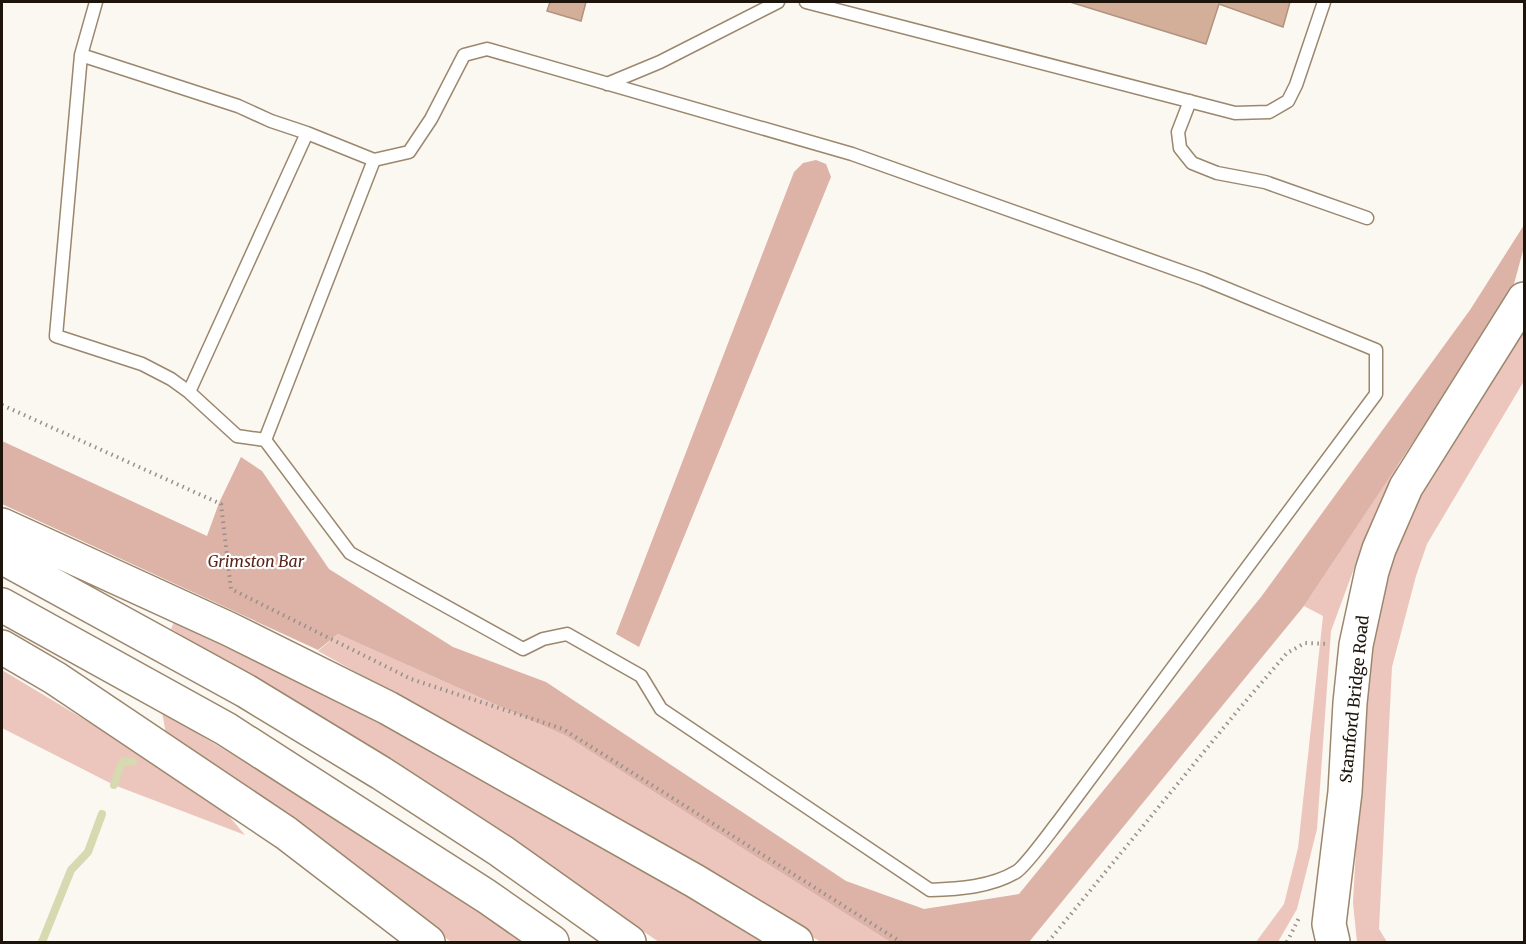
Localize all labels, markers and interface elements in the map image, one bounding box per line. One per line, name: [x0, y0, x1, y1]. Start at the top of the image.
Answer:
park label: Grimston Bar: [208, 551, 305, 571]
street label: Stamford Bridge Road: [1335, 614, 1373, 784]

